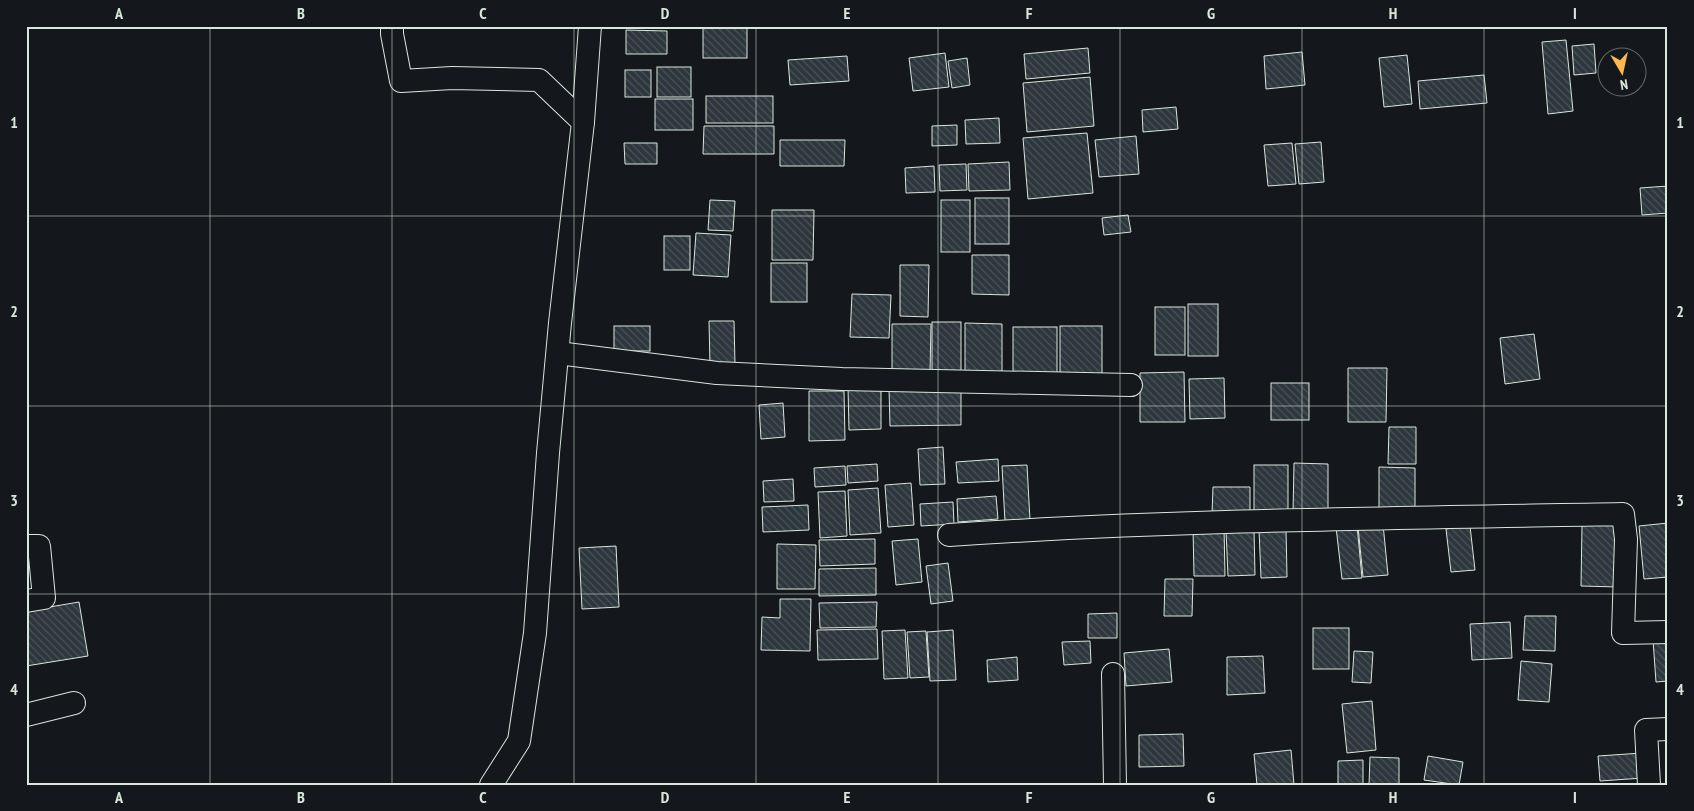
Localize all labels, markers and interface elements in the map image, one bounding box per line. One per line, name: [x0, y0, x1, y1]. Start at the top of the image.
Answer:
text: A: [114, 3, 124, 23]
text: B: [297, 3, 305, 23]
text: C: [479, 3, 487, 23]
text: D: [661, 3, 670, 23]
text: E: [844, 3, 851, 23]
text: F: [1026, 3, 1033, 23]
text: G: [1207, 3, 1215, 23]
text: H: [1389, 3, 1397, 23]
text: I: [1573, 3, 1577, 23]
north arrow: [1596, 48, 1646, 98]
text: N: [1619, 75, 1629, 94]
text: 1: [10, 112, 18, 132]
text: 1: [1676, 112, 1684, 132]
text: 2: [10, 301, 18, 321]
text: 2: [1676, 301, 1684, 321]
text: 3: [10, 490, 18, 510]
text: 3: [1676, 490, 1684, 510]
text: 4: [10, 679, 18, 699]
text: 4: [1676, 679, 1684, 699]
text: A: [114, 787, 124, 807]
text: B: [297, 787, 305, 807]
text: C: [479, 787, 487, 807]
text: D: [661, 787, 670, 807]
text: E: [844, 787, 851, 807]
text: F: [1026, 787, 1033, 807]
text: G: [1207, 787, 1215, 807]
text: H: [1389, 787, 1397, 807]
text: I: [1573, 787, 1577, 807]

